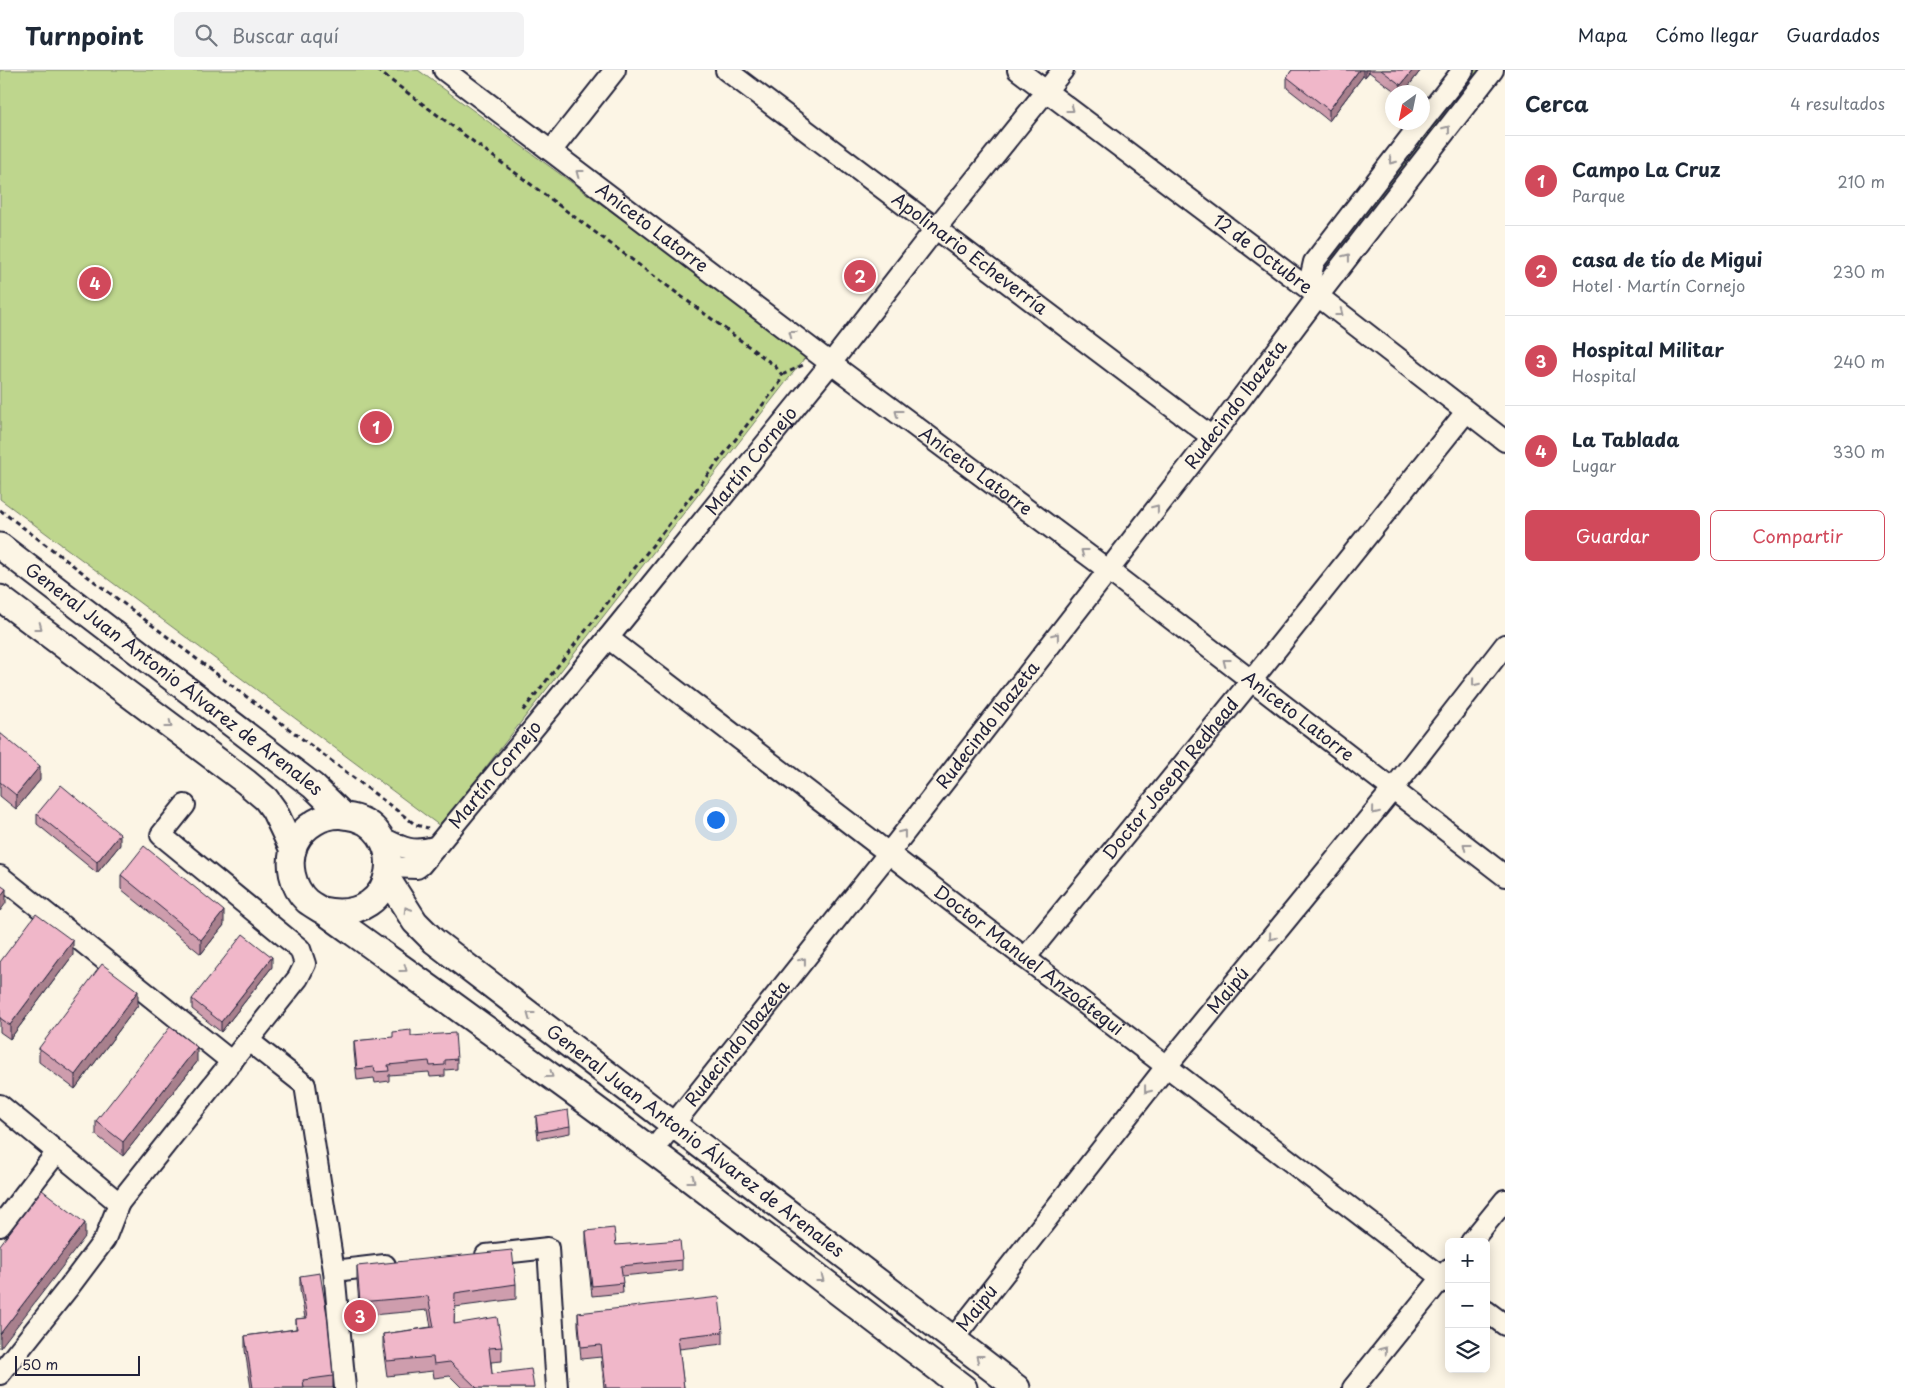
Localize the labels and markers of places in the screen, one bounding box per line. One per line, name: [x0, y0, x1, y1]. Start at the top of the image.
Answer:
pin: 2: [844, 257, 876, 295]
pin: 4: [79, 264, 111, 302]
pin: 1: [360, 408, 392, 446]
pin: 3: [344, 1297, 376, 1335]

